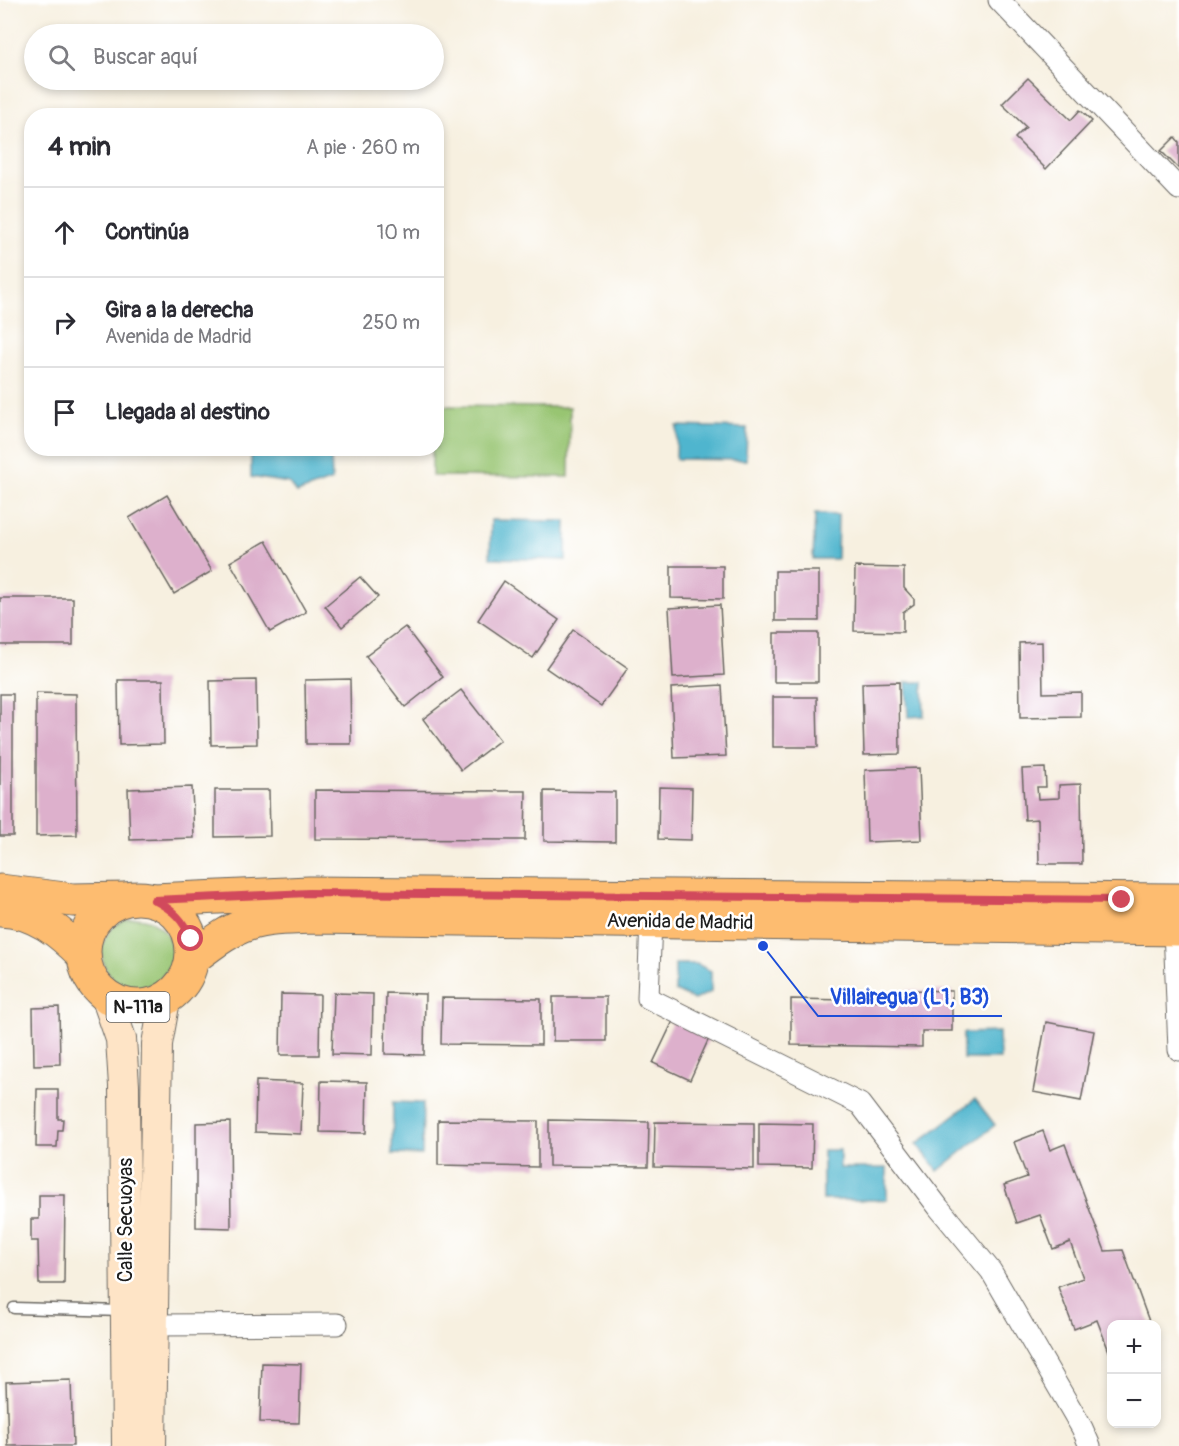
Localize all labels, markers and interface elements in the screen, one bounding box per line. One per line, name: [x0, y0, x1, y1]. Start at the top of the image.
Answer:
search box: [24, 24, 444, 90]
icon: search: [45, 41, 78, 74]
text: Buscar aquí: [93, 43, 198, 71]
text: 4 min: [48, 131, 111, 163]
text: A pie · 260 m: [306, 135, 420, 160]
icon: ahead: [48, 216, 81, 249]
text: Continúa: [105, 218, 189, 246]
text: 10 m: [376, 220, 420, 245]
text: Gira a la derecha: [105, 296, 253, 324]
icon: right: [48, 306, 81, 339]
text: 250 m: [362, 310, 420, 335]
text: Avenida de Madrid: [105, 324, 252, 349]
icon: arrive: [48, 396, 81, 429]
text: Llegada al destino: [105, 398, 270, 426]
route end: [1108, 886, 1134, 912]
street label: Avenida de Madrid: [606, 908, 754, 935]
route start: [177, 925, 203, 951]
callout: Villairegua (L1, B3): [818, 977, 1002, 1016]
text: Villairegua (L1, B3): [830, 984, 990, 1011]
road number: N-111a: [106, 992, 170, 1022]
street label: Calle Secuoyas: [113, 1158, 138, 1282]
map controls: [1107, 1320, 1161, 1428]
button: +: [1107, 1320, 1161, 1374]
button: −: [1107, 1374, 1161, 1428]

